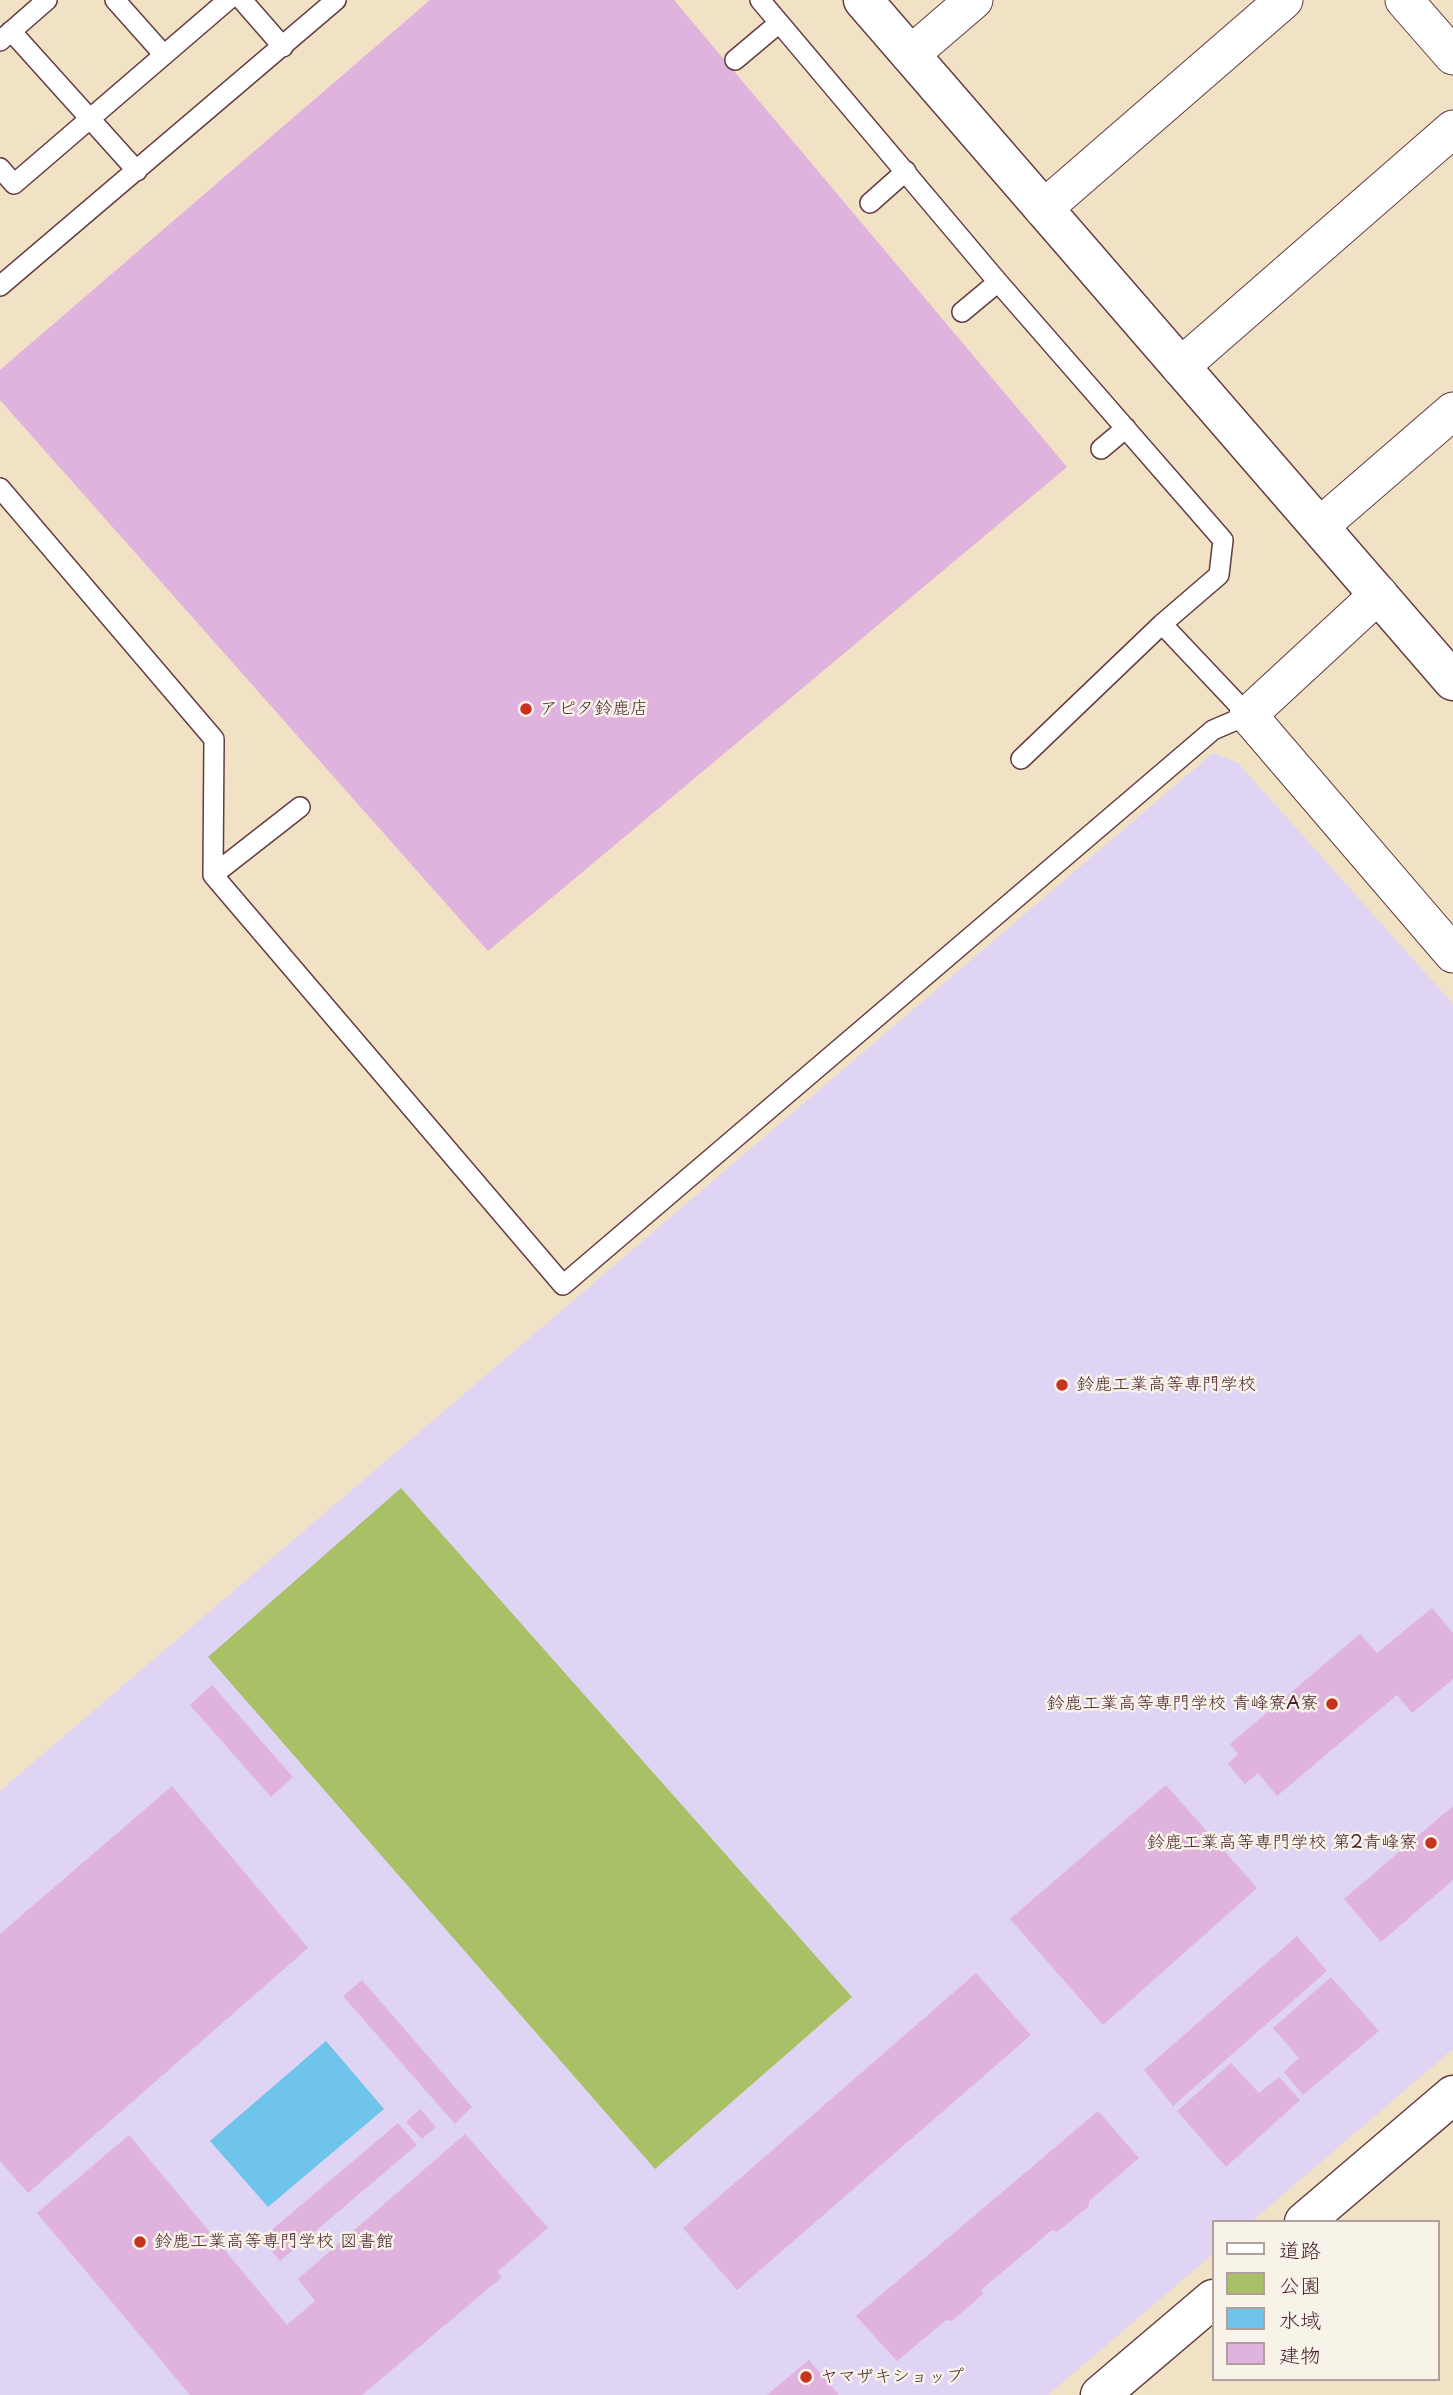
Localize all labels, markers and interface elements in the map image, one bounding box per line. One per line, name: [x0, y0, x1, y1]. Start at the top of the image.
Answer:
place label: アピタ鈴鹿店: [540, 698, 648, 720]
marker: アピタ鈴鹿店: [518, 701, 534, 717]
place label: 鈴鹿工業高等専門学校: [1076, 1374, 1256, 1396]
marker: 鈴鹿工業高等専門学校: [1054, 1377, 1070, 1393]
place label: 鈴鹿工業高等専門学校 青峰寮A寮: [1046, 1693, 1318, 1715]
marker: 鈴鹿工業高等専門学校 青峰寮A寮: [1324, 1696, 1340, 1712]
place label: 鈴鹿工業高等専門学校 第2青峰寮: [1146, 1832, 1417, 1854]
marker: 鈴鹿工業高等専門学校 第2青峰寮: [1423, 1835, 1439, 1851]
legend: [1212, 2220, 1439, 2381]
place label: 鈴鹿工業高等専門学校 図書館: [154, 2231, 394, 2253]
text: 道路: [1279, 2233, 1321, 2265]
marker: 鈴鹿工業高等専門学校 図書館: [132, 2234, 148, 2250]
text: 公園: [1279, 2268, 1321, 2300]
text: 水域: [1279, 2303, 1321, 2335]
text: 建物: [1279, 2338, 1321, 2370]
place label: ヤマザキショップ: [820, 2366, 964, 2388]
marker: ヤマザキショップ: [798, 2369, 814, 2385]

